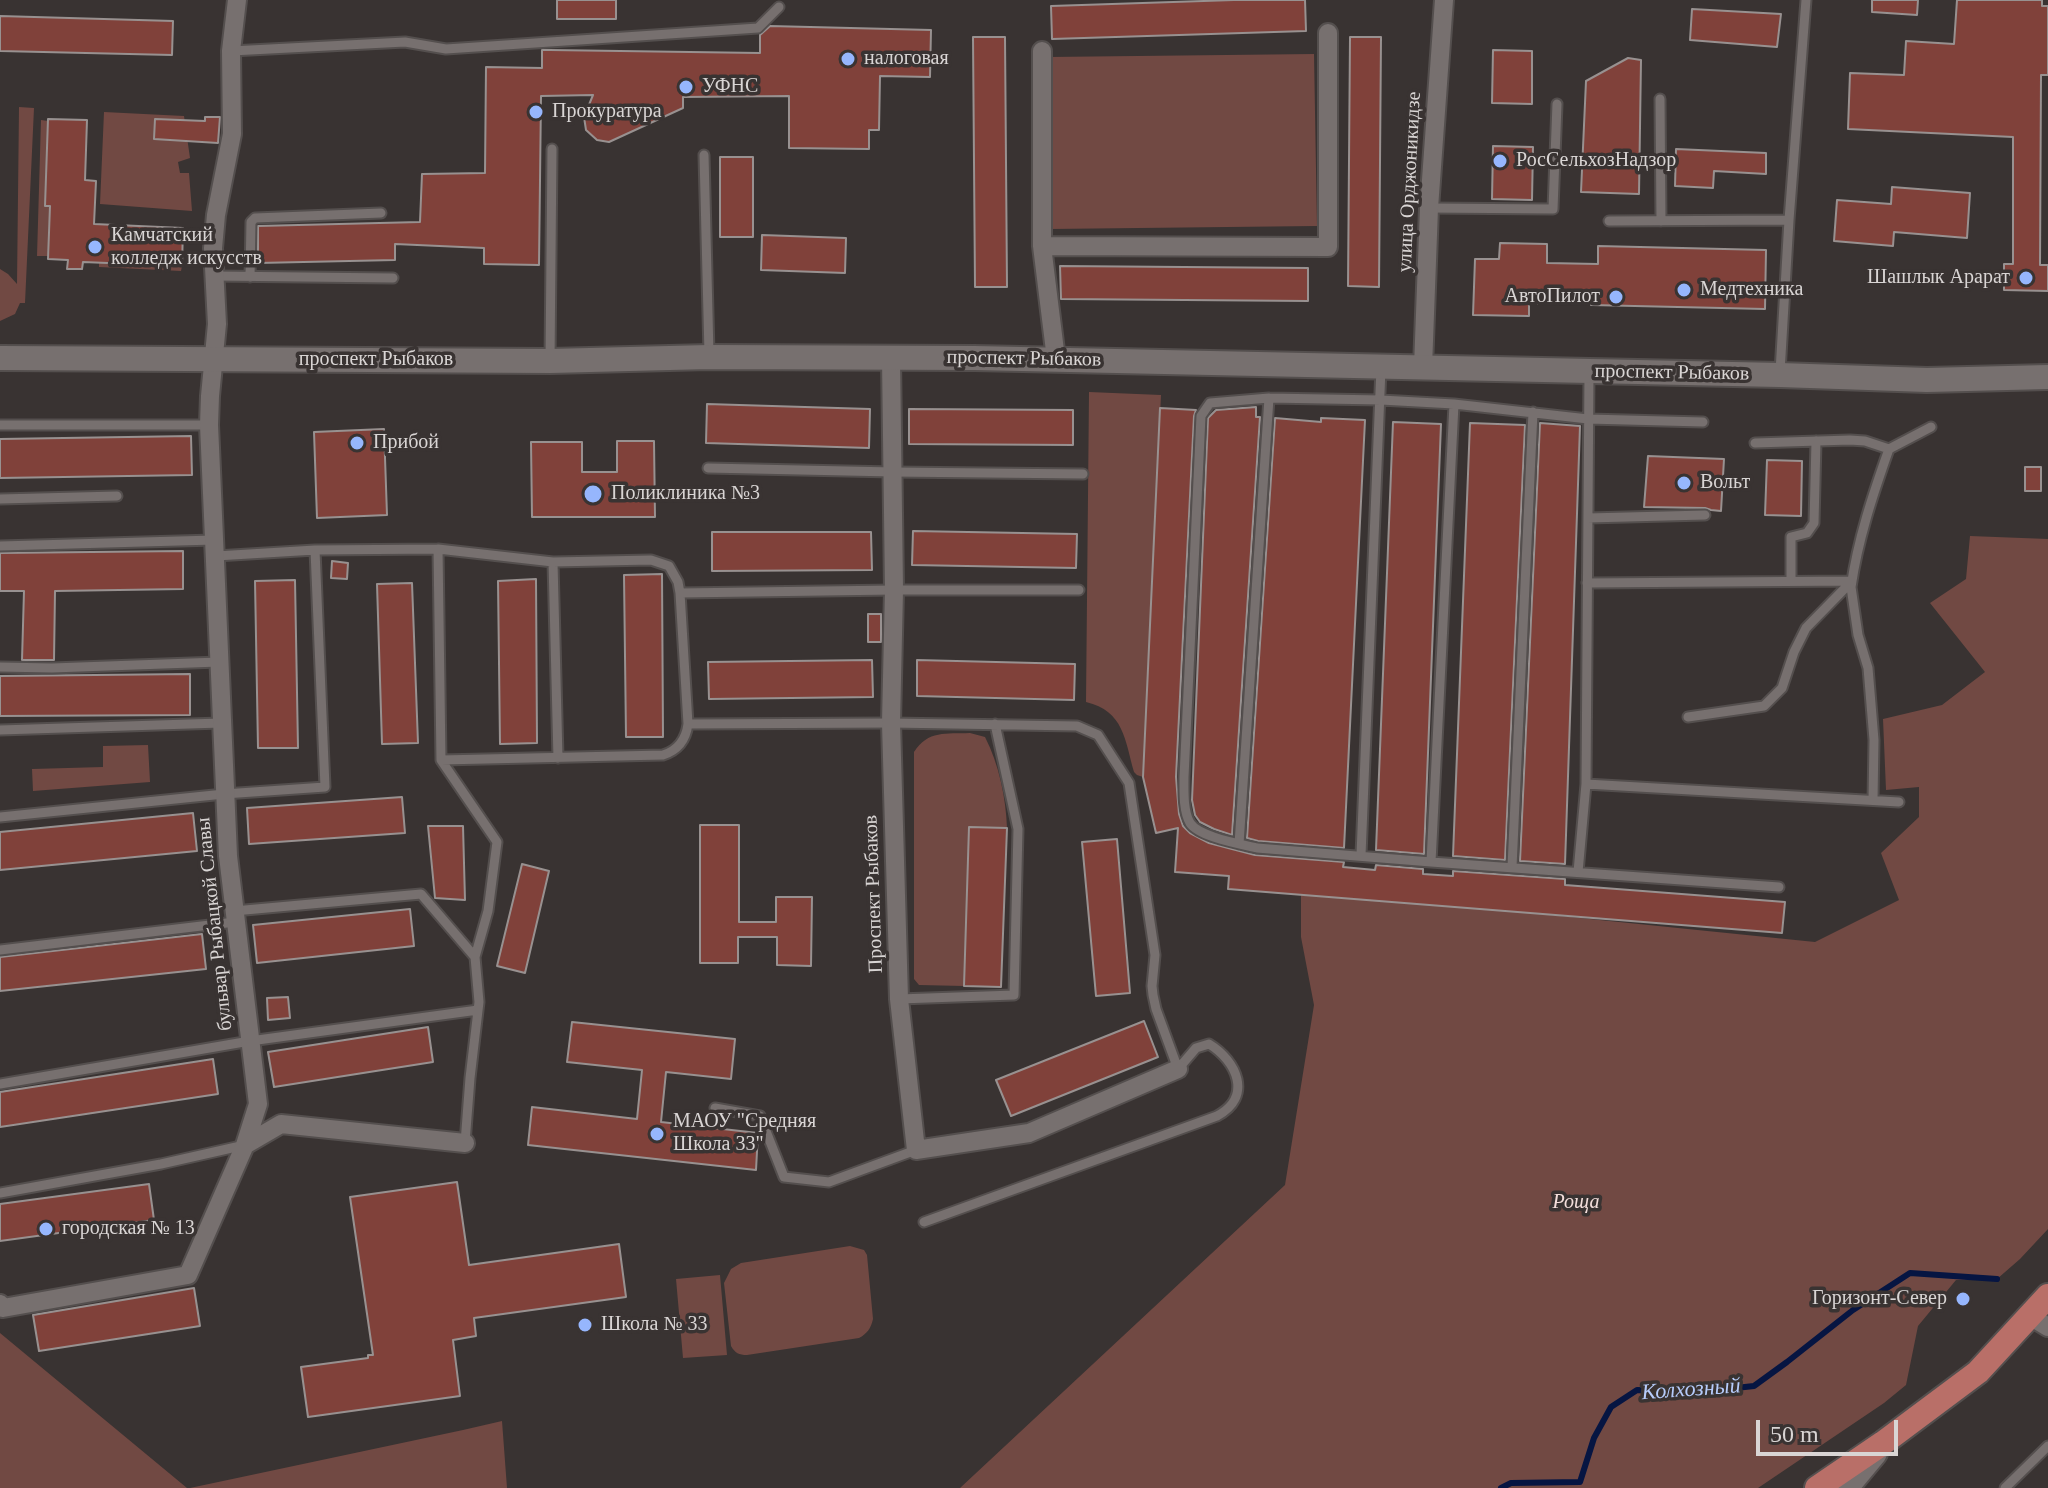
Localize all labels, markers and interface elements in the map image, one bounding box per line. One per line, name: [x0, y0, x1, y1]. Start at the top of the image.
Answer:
place label: налоговая: [864, 47, 949, 71]
marker: налоговая: [839, 50, 857, 68]
place label: УФНС: [702, 75, 758, 99]
marker: УФНС: [677, 78, 695, 96]
street label: улица Орджоникидзе: [1393, 91, 1427, 273]
place label: Прокуратура: [552, 100, 662, 124]
marker: Прокуратура: [527, 103, 545, 121]
place label: РосСельхозНадзор: [1516, 149, 1676, 173]
marker: РосСельхозНадзор: [1491, 152, 1509, 170]
place label: Камчатский колледж искусств: [111, 224, 262, 271]
marker: Камчатский колледж искусств: [86, 238, 104, 256]
place label: Шашлык Арарат: [1867, 266, 2010, 290]
marker: Шашлык Арарат: [2017, 269, 2035, 287]
place label: Медтехника: [1700, 278, 1803, 302]
marker: Медтехника: [1675, 281, 1693, 299]
place label: АвтоПилот: [1505, 285, 1600, 309]
marker: АвтоПилот: [1607, 288, 1625, 306]
street label: проспект Рыбаков: [946, 346, 1102, 372]
street label: проспект Рыбаков: [299, 348, 453, 372]
street label: проспект Рыбаков: [1594, 360, 1750, 386]
place label: Прибой: [373, 431, 439, 455]
marker: Прибой: [348, 434, 366, 452]
place label: Вольт: [1700, 471, 1750, 495]
marker: Вольт: [1675, 474, 1693, 492]
place label: Поликлиника №3: [611, 482, 760, 506]
marker: Поликлиника №3: [582, 483, 604, 505]
street label: Проспект Рыбаков: [859, 814, 889, 974]
street label: бульвар Рыбацкой Славы: [192, 816, 238, 1032]
place label: МАОУ "Средняя Школа 33": [673, 1110, 816, 1157]
marker: МАОУ "Средняя Школа 33": [648, 1125, 666, 1143]
park label: Роща: [1552, 1191, 1600, 1215]
place label: городская № 13: [62, 1217, 195, 1241]
marker: городская № 13: [37, 1220, 55, 1238]
place label: Горизонт-Север: [1812, 1287, 1947, 1311]
marker: Горизонт-Север: [1954, 1290, 1972, 1308]
place label: Школа № 33: [601, 1313, 708, 1337]
marker: Школа № 33: [576, 1316, 594, 1334]
water label: Колхозный: [1641, 1373, 1741, 1407]
scale bar: [1760, 1404, 1902, 1454]
text: 50 m: [1770, 1421, 1819, 1447]

